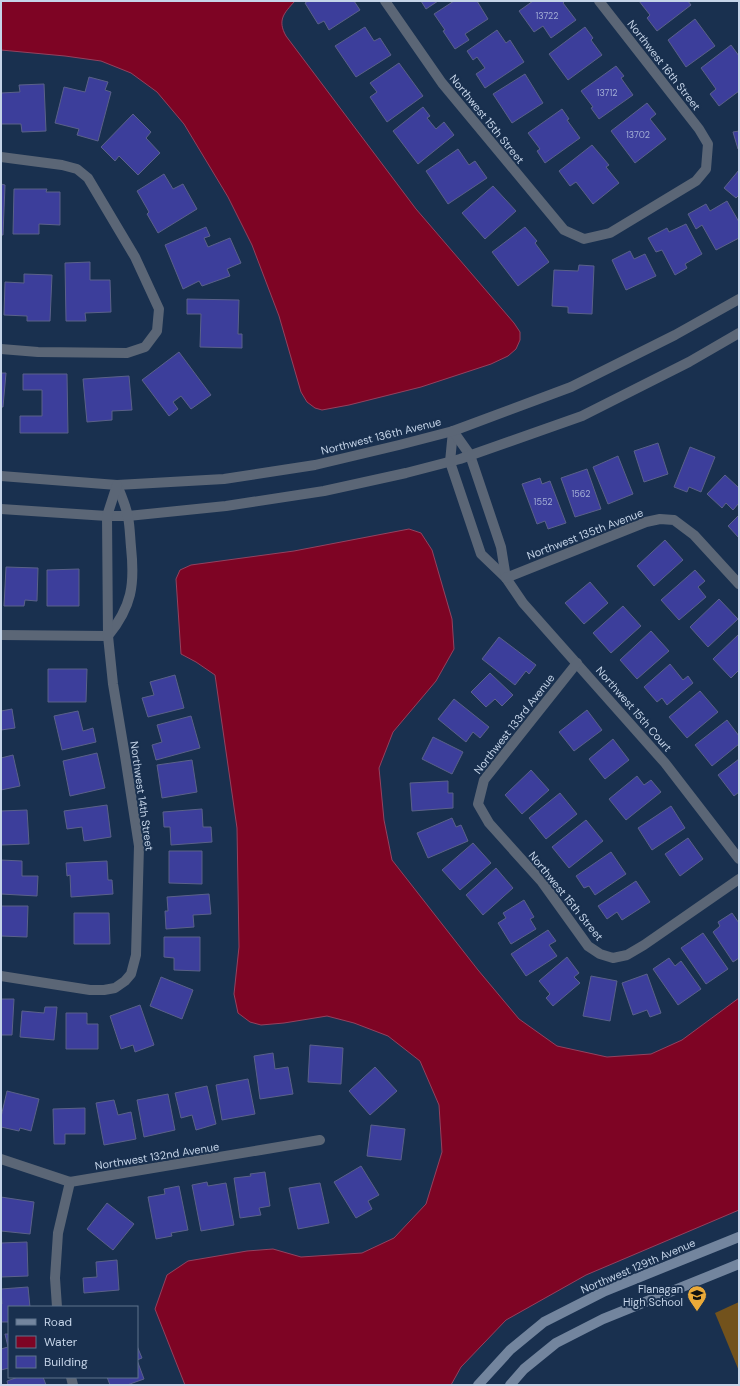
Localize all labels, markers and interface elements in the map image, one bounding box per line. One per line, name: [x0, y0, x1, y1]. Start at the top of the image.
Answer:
house number: 13722: [536, 10, 558, 22]
street label: Northwest 16th Street: [624, 17, 704, 113]
street label: Northwest 15th Street: [447, 72, 527, 166]
house number: 13712: [597, 87, 617, 99]
house number: 13702: [626, 129, 650, 141]
street label: Northwest 136th Avenue: [319, 414, 443, 458]
house number: 1562: [572, 488, 590, 500]
house number: 1552: [534, 496, 552, 508]
street label: Northwest 135th Avenue: [525, 505, 645, 563]
street label: Northwest 15th Court: [593, 663, 675, 755]
street label: Northwest 133rd Avenue: [471, 671, 557, 777]
street label: Northwest 14th Street: [127, 740, 157, 852]
street label: Northwest 15th Street: [526, 849, 606, 943]
street label: Northwest 132nd Avenue: [94, 1139, 220, 1173]
street label: Northwest 129th Avenue: [579, 1235, 697, 1297]
place label: Flanagan High School: [623, 1282, 683, 1309]
school or university icon: Flanagan High School: [686, 1284, 708, 1312]
legend: [8, 1306, 138, 1378]
text: Road: [44, 1314, 72, 1330]
text: Water: [44, 1334, 78, 1350]
text: Building: [44, 1354, 88, 1370]

